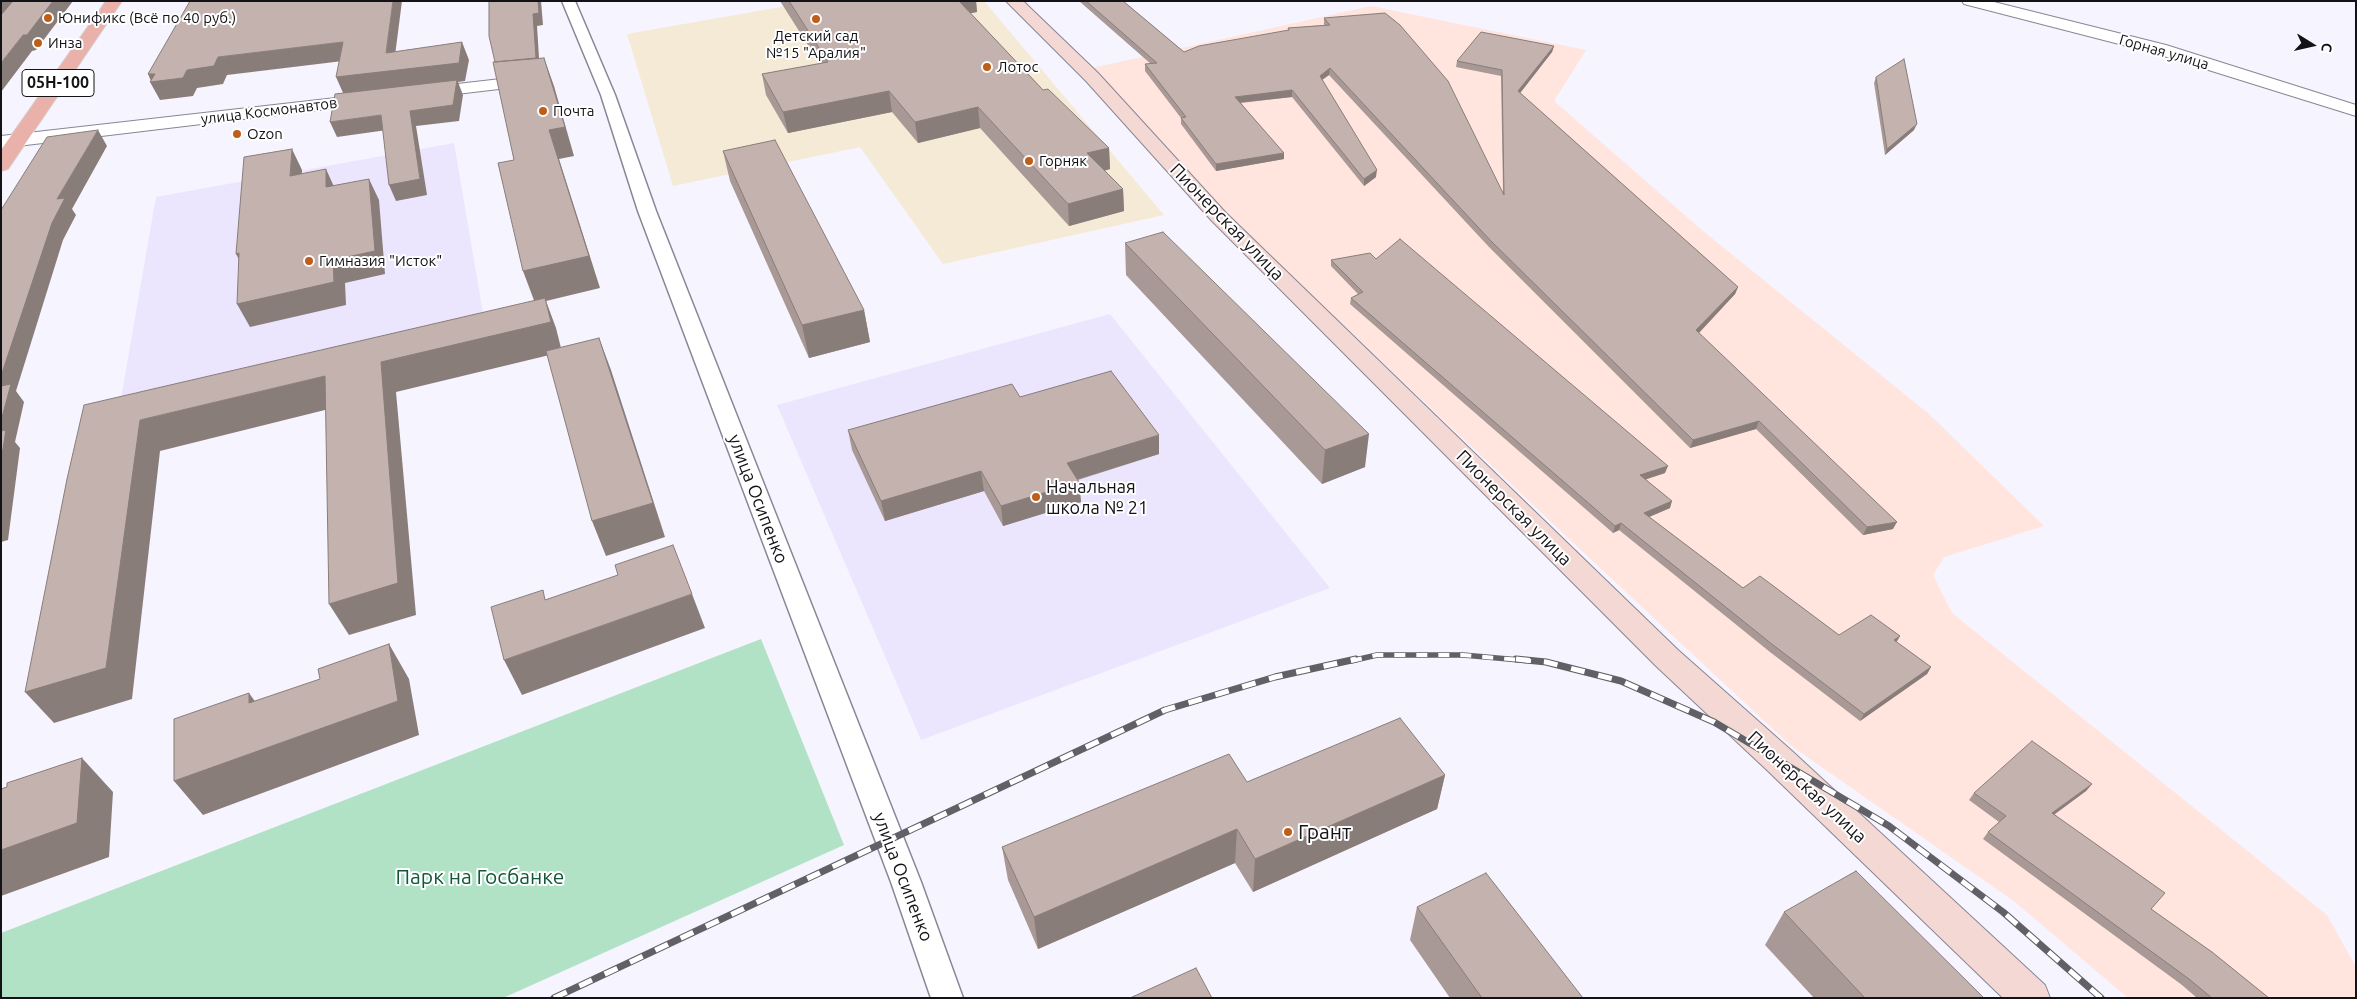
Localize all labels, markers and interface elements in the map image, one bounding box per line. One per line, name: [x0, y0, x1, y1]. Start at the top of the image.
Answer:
place label: Юнификс (Всё по 40 руб.): [58, 9, 236, 27]
marker: Юнификс (Всё по 40 руб.): [42, 12, 54, 24]
marker: Детский сад №15 "Аралия": [810, 13, 822, 25]
north arrow: [2287, 20, 2337, 70]
place label: Детский сад №15 "Аралия": [766, 27, 866, 62]
street label: Горная улица: [2117, 31, 2211, 73]
place label: Инза: [48, 34, 82, 52]
marker: Инза: [32, 37, 44, 49]
text: С: [2318, 42, 2335, 53]
place label: Лотос: [997, 58, 1039, 76]
marker: Лотос: [981, 61, 993, 73]
road number: 05Н-100: [22, 70, 94, 96]
street label: улица Космонавтов: [200, 94, 338, 128]
place label: Почта: [553, 102, 594, 120]
marker: Почта: [537, 105, 549, 117]
place label: Ozon: [247, 125, 283, 143]
marker: Ozon: [231, 128, 243, 140]
place label: Горняк: [1039, 152, 1087, 170]
marker: Горняк: [1023, 155, 1035, 167]
street label: Пионерская улица: [1166, 159, 1288, 285]
place label: Гимназия "Исток": [319, 252, 442, 270]
marker: Гимназия "Исток": [303, 255, 315, 267]
street label: улица Осипенко: [723, 431, 793, 567]
street label: Пионерская улица: [1452, 446, 1576, 570]
place label: Начальная школа № 21: [1046, 476, 1148, 518]
marker: Начальная школа № 21: [1030, 491, 1042, 503]
street label: Пионерская улица: [1743, 726, 1871, 848]
street label: улица Осипенко: [868, 809, 938, 945]
place label: Грант: [1298, 819, 1351, 845]
marker: Грант: [1282, 826, 1294, 838]
park label: Парк на Госбанке: [396, 864, 564, 890]

